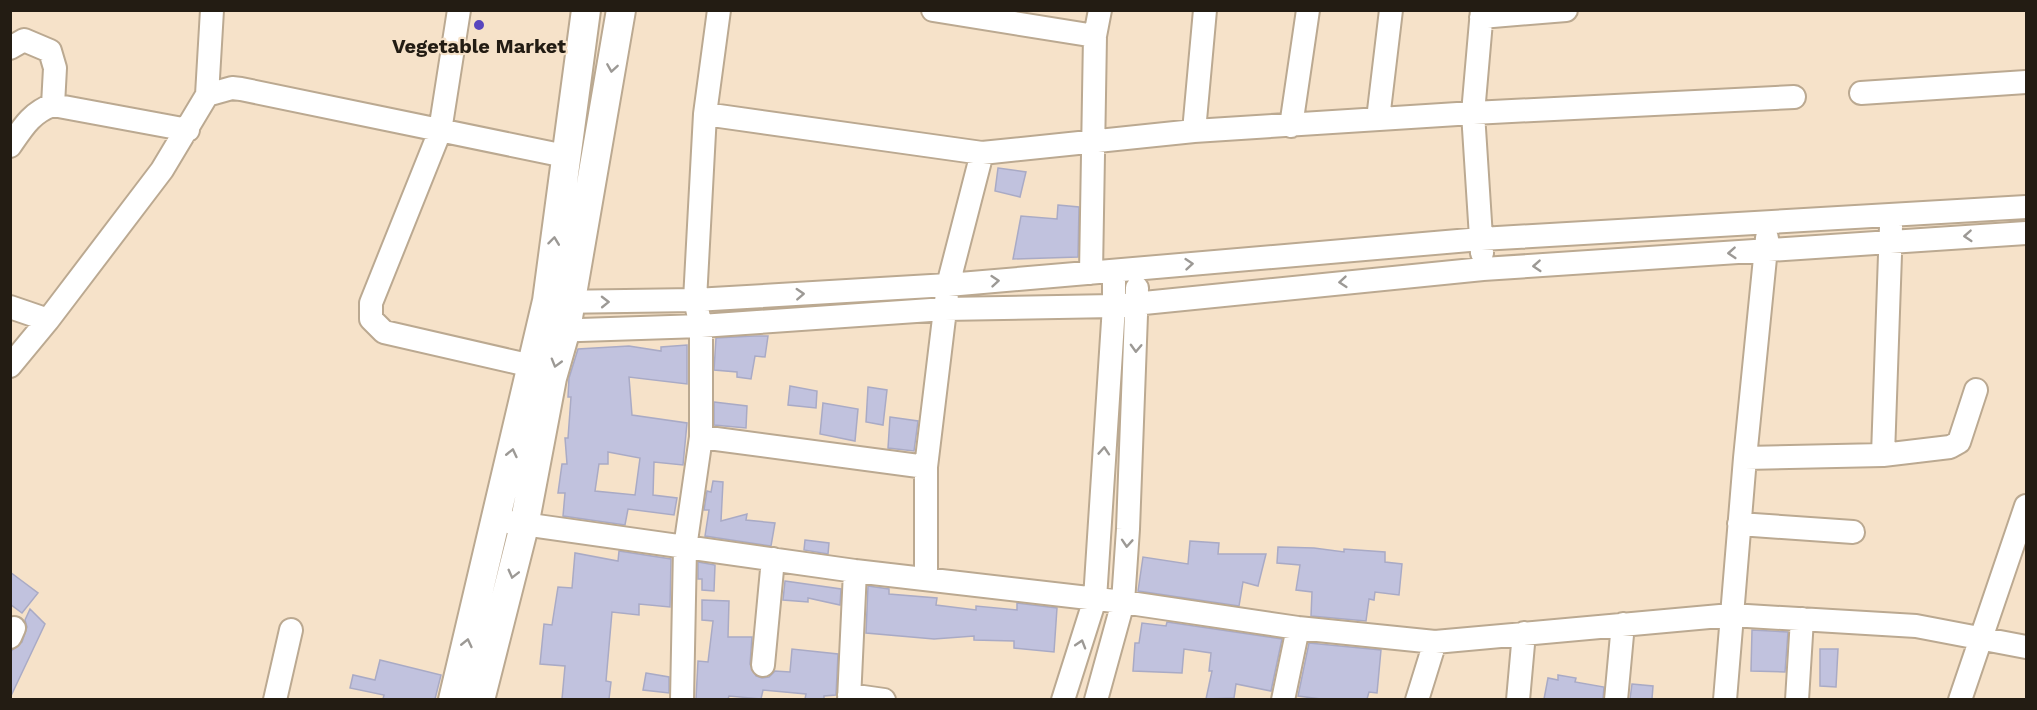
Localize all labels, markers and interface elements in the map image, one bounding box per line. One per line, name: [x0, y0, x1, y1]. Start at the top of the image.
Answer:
marker: Vegetable Market: [472, 18, 486, 32]
place label: Vegetable Market: [392, 34, 566, 58]
one-way arrow: [606, 63, 619, 73]
one-way arrow: [1964, 230, 1973, 243]
one-way arrow: [548, 237, 560, 246]
one-way arrow: [1727, 246, 1736, 259]
one-way arrow: [1185, 258, 1194, 271]
one-way arrow: [1533, 259, 1542, 272]
one-way arrow: [990, 275, 999, 288]
one-way arrow: [1338, 275, 1347, 288]
one-way arrow: [796, 287, 805, 300]
one-way arrow: [601, 296, 610, 308]
one-way arrow: [1129, 343, 1142, 352]
one-way arrow: [551, 357, 563, 368]
one-way arrow: [1098, 447, 1111, 456]
one-way arrow: [504, 448, 517, 458]
one-way arrow: [1121, 538, 1134, 547]
one-way arrow: [507, 569, 520, 579]
one-way arrow: [459, 638, 472, 648]
one-way arrow: [1074, 639, 1086, 650]

